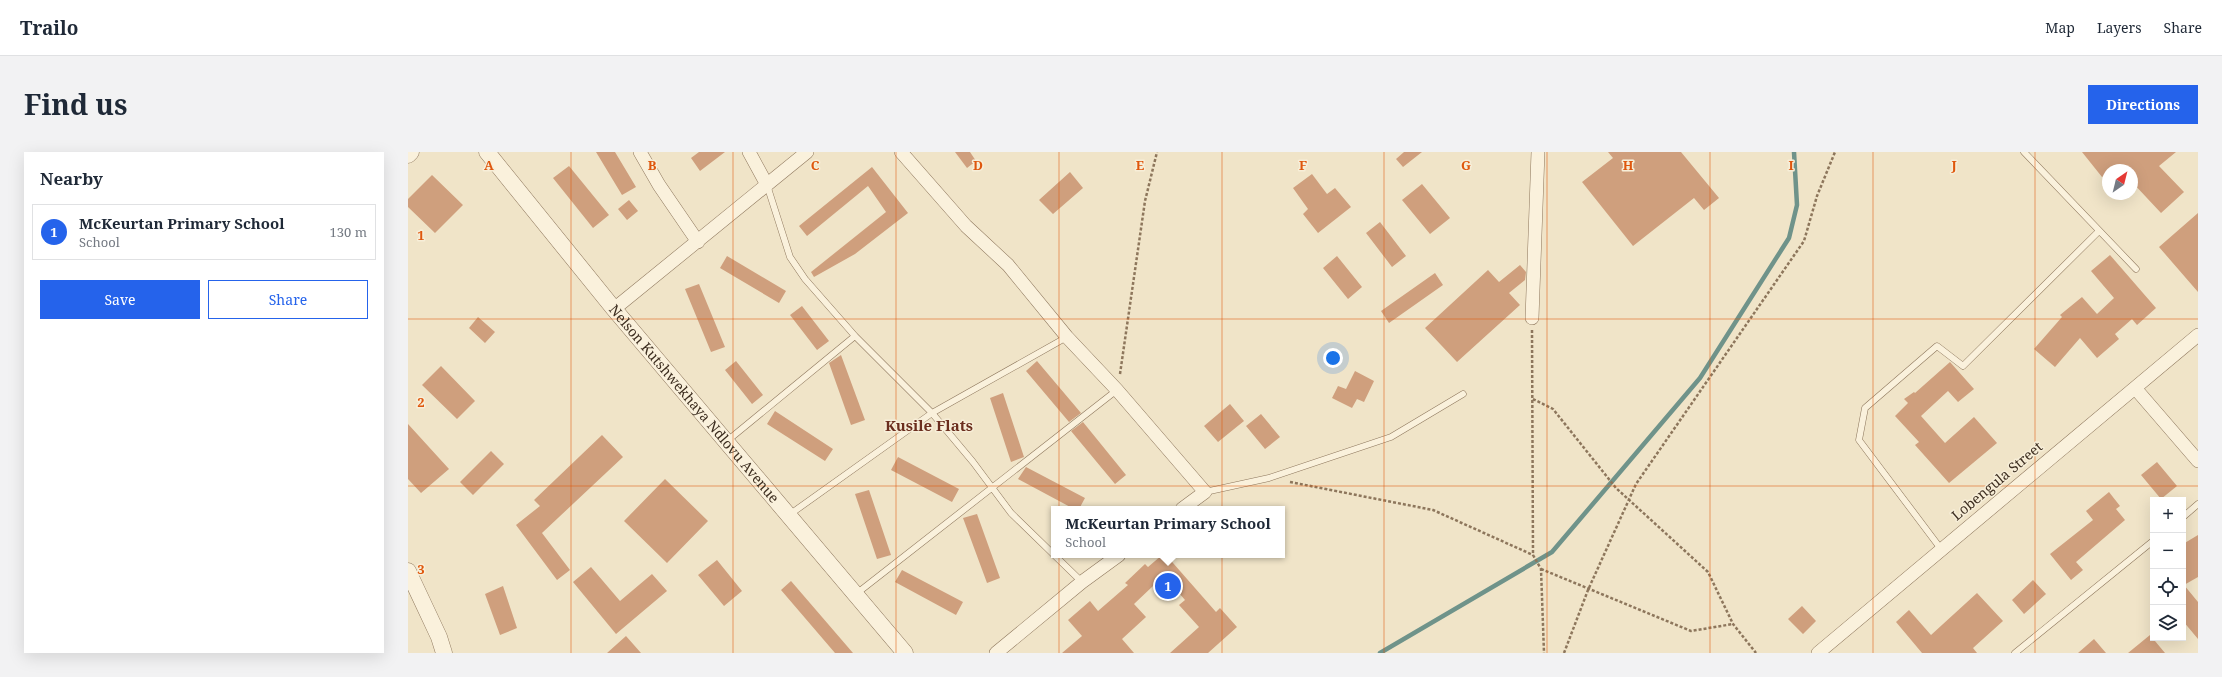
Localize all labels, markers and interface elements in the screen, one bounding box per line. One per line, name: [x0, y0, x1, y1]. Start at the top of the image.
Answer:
text: Trailo: [20, 15, 78, 41]
text: Map: [2045, 18, 2075, 37]
text: Layers: [2097, 18, 2142, 37]
text: Share: [2164, 18, 2202, 37]
text: Find us: [24, 85, 128, 123]
button: Directions: [2088, 85, 2198, 124]
text: A: [484, 156, 494, 174]
text: B: [648, 156, 657, 174]
text: C: [811, 156, 820, 174]
text: D: [973, 156, 983, 174]
text: E: [1136, 156, 1145, 174]
text: F: [1299, 156, 1307, 174]
text: G: [1461, 156, 1471, 174]
text: H: [1623, 156, 1634, 174]
text: I: [1788, 156, 1794, 174]
text: J: [1950, 156, 1957, 174]
north arrow: [2102, 164, 2138, 200]
text: Nearby: [40, 167, 103, 190]
text: McKeurtan Primary School: [79, 213, 285, 233]
text: 1: [50, 223, 58, 241]
text: 130 m: [330, 223, 367, 241]
text: 1: [417, 226, 425, 244]
text: School: [79, 233, 120, 251]
button: Save: [40, 280, 200, 319]
button: Share: [208, 280, 368, 319]
street label: Nelson Kutshwekhaya Ndlovu Avenue: [605, 300, 784, 507]
your location: [1323, 348, 1343, 368]
text: 2: [417, 393, 425, 411]
district label: Kusile Flats: [885, 415, 973, 435]
street label: Lobengula Street: [1947, 437, 2046, 524]
map controls: [2150, 497, 2186, 641]
button: +: [2150, 497, 2186, 533]
popup: [1051, 506, 1285, 558]
text: McKeurtan Primary School: [1065, 513, 1271, 533]
text: School: [1065, 533, 1106, 551]
button: −: [2150, 533, 2186, 569]
text: 3: [417, 560, 425, 578]
button: locate: [2150, 569, 2186, 605]
pin: 1: [1155, 571, 1181, 601]
button: layers: [2150, 605, 2186, 641]

